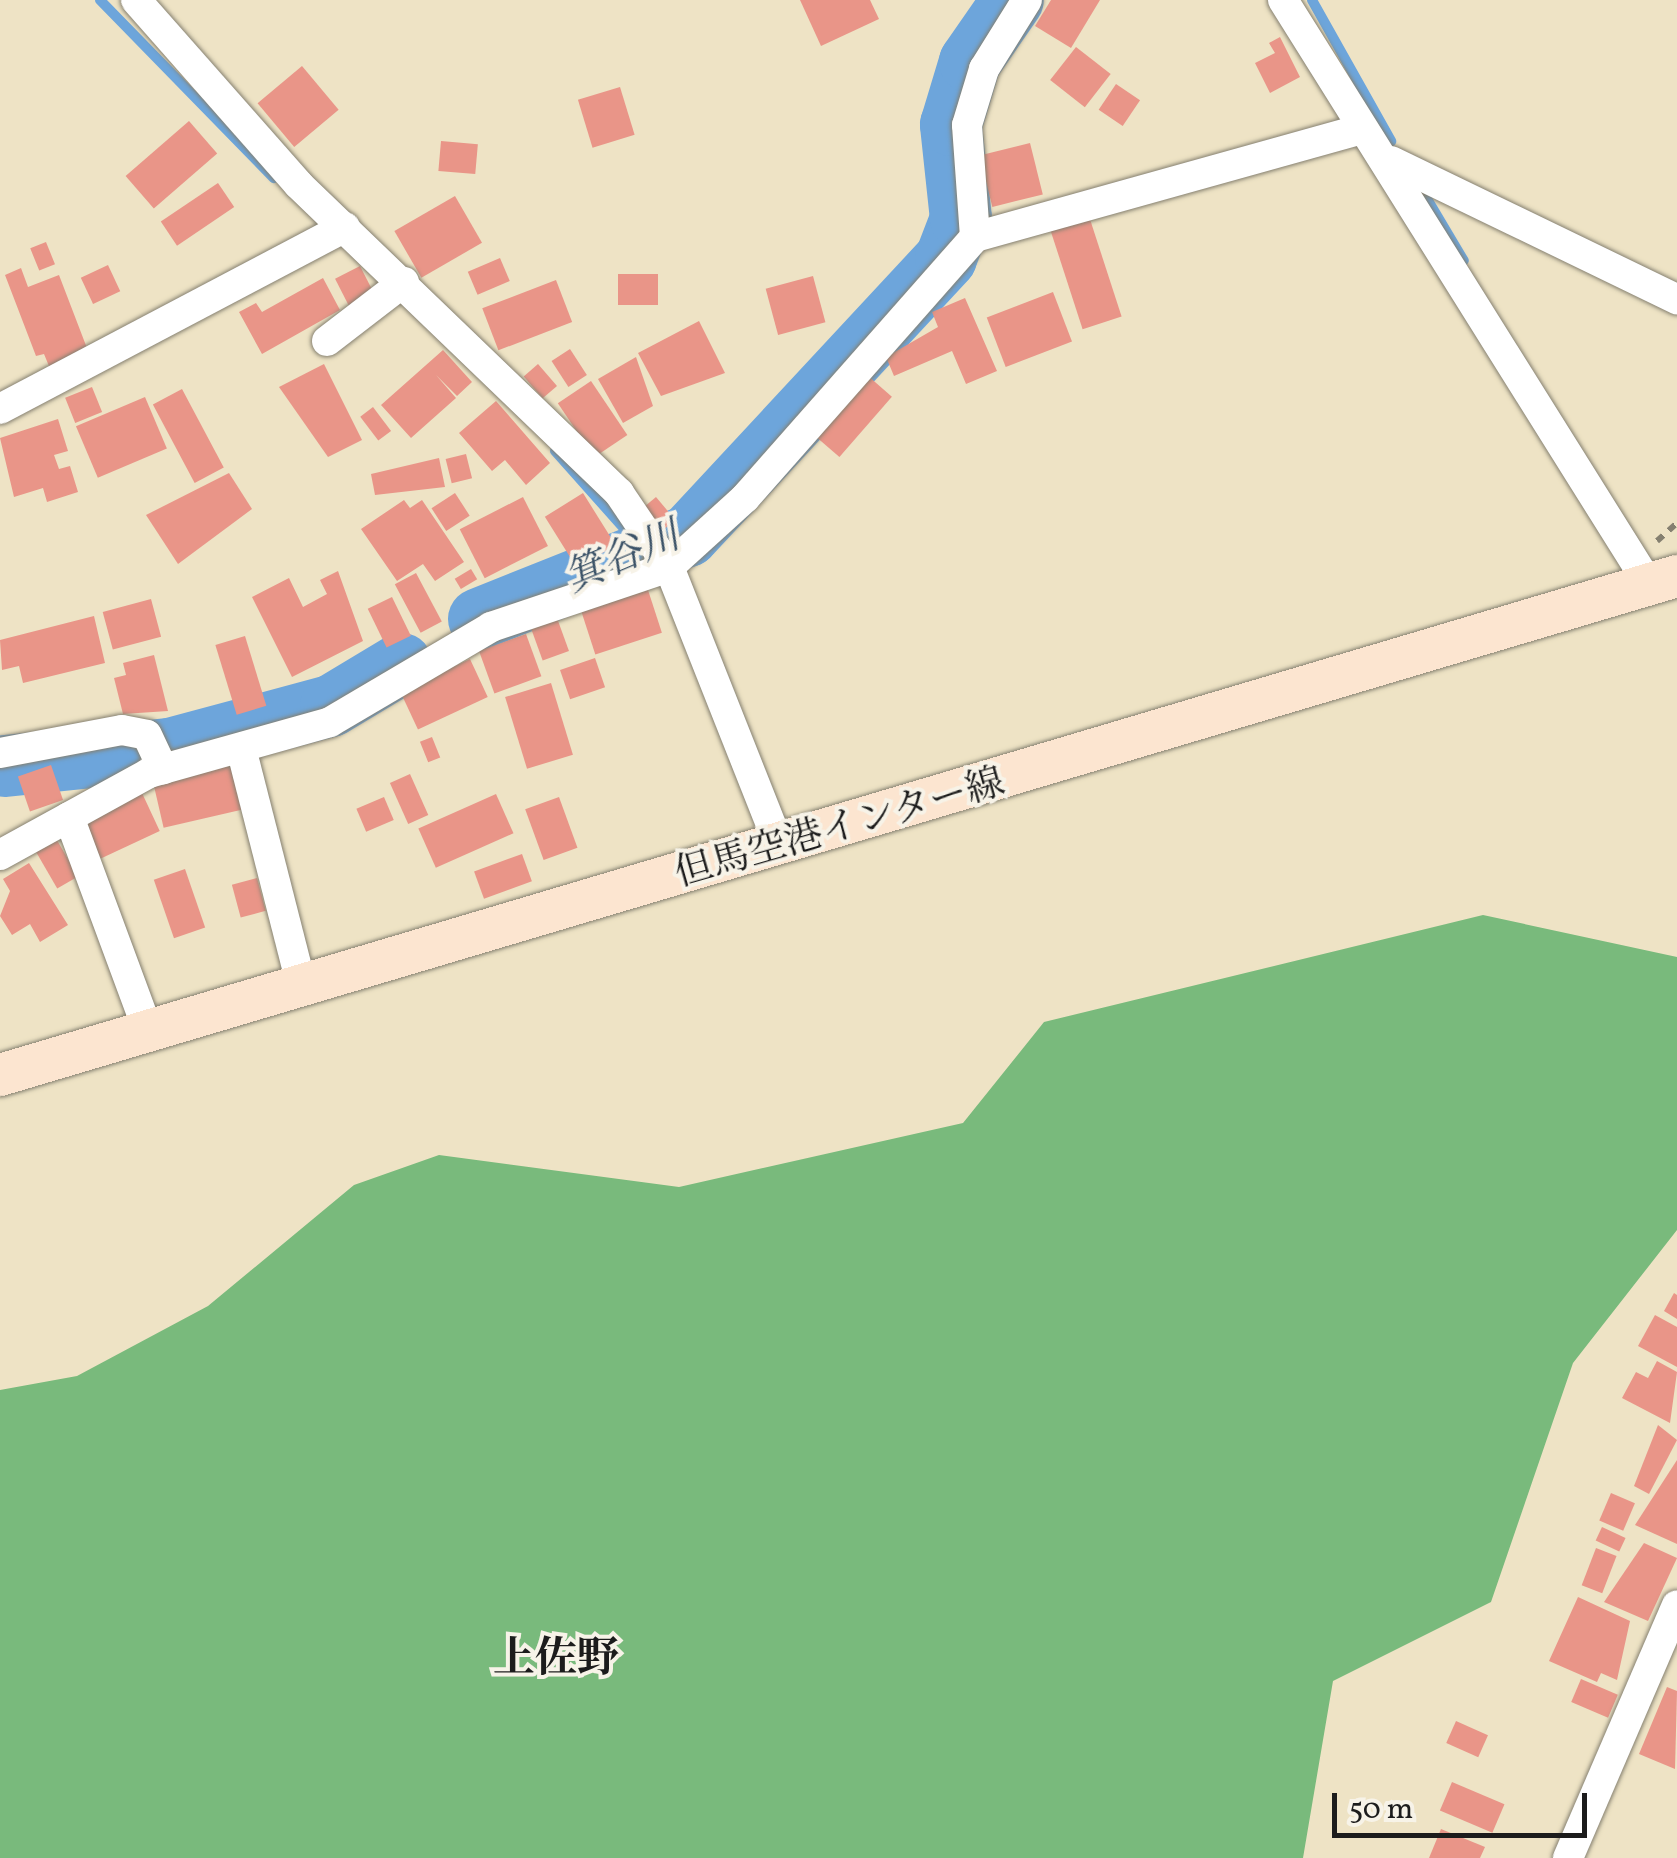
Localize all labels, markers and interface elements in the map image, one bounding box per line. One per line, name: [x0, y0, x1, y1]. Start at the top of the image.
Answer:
water label: 箕谷川: [558, 513, 688, 605]
street label: 但馬空港インター線: [669, 761, 1011, 899]
district label: 上佐野: [493, 1636, 619, 1686]
scale bar: [1337, 1773, 1592, 1835]
text: 50 m: [1349, 1789, 1413, 1831]

